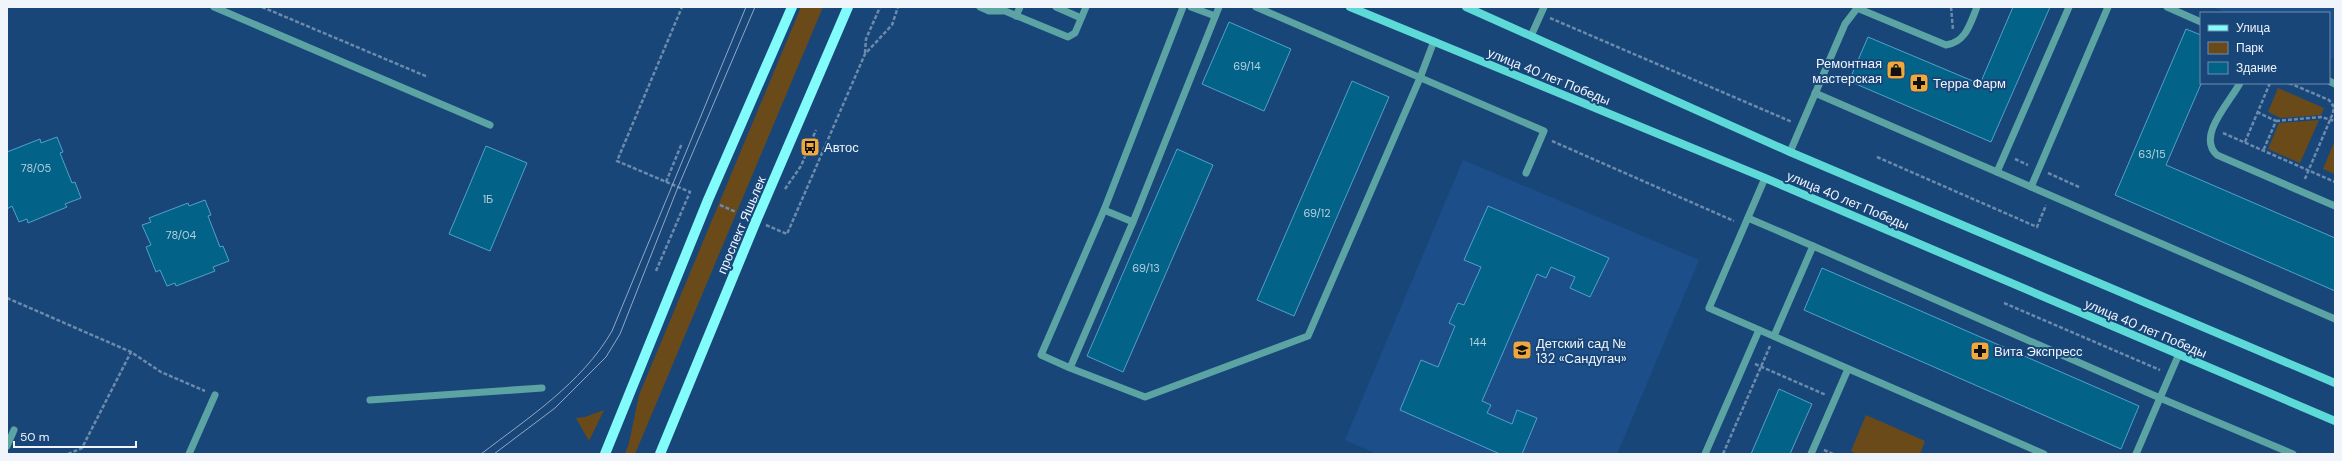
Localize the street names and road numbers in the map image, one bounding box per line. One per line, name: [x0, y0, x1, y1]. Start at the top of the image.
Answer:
street label: улица 40 лет Победы: [1485, 44, 1613, 109]
street label: улица 40 лет Победы: [1784, 167, 1911, 234]
street label: проспект Яшьлек: [713, 173, 770, 277]
street label: улица 40 лет Победы: [2082, 295, 2209, 362]

